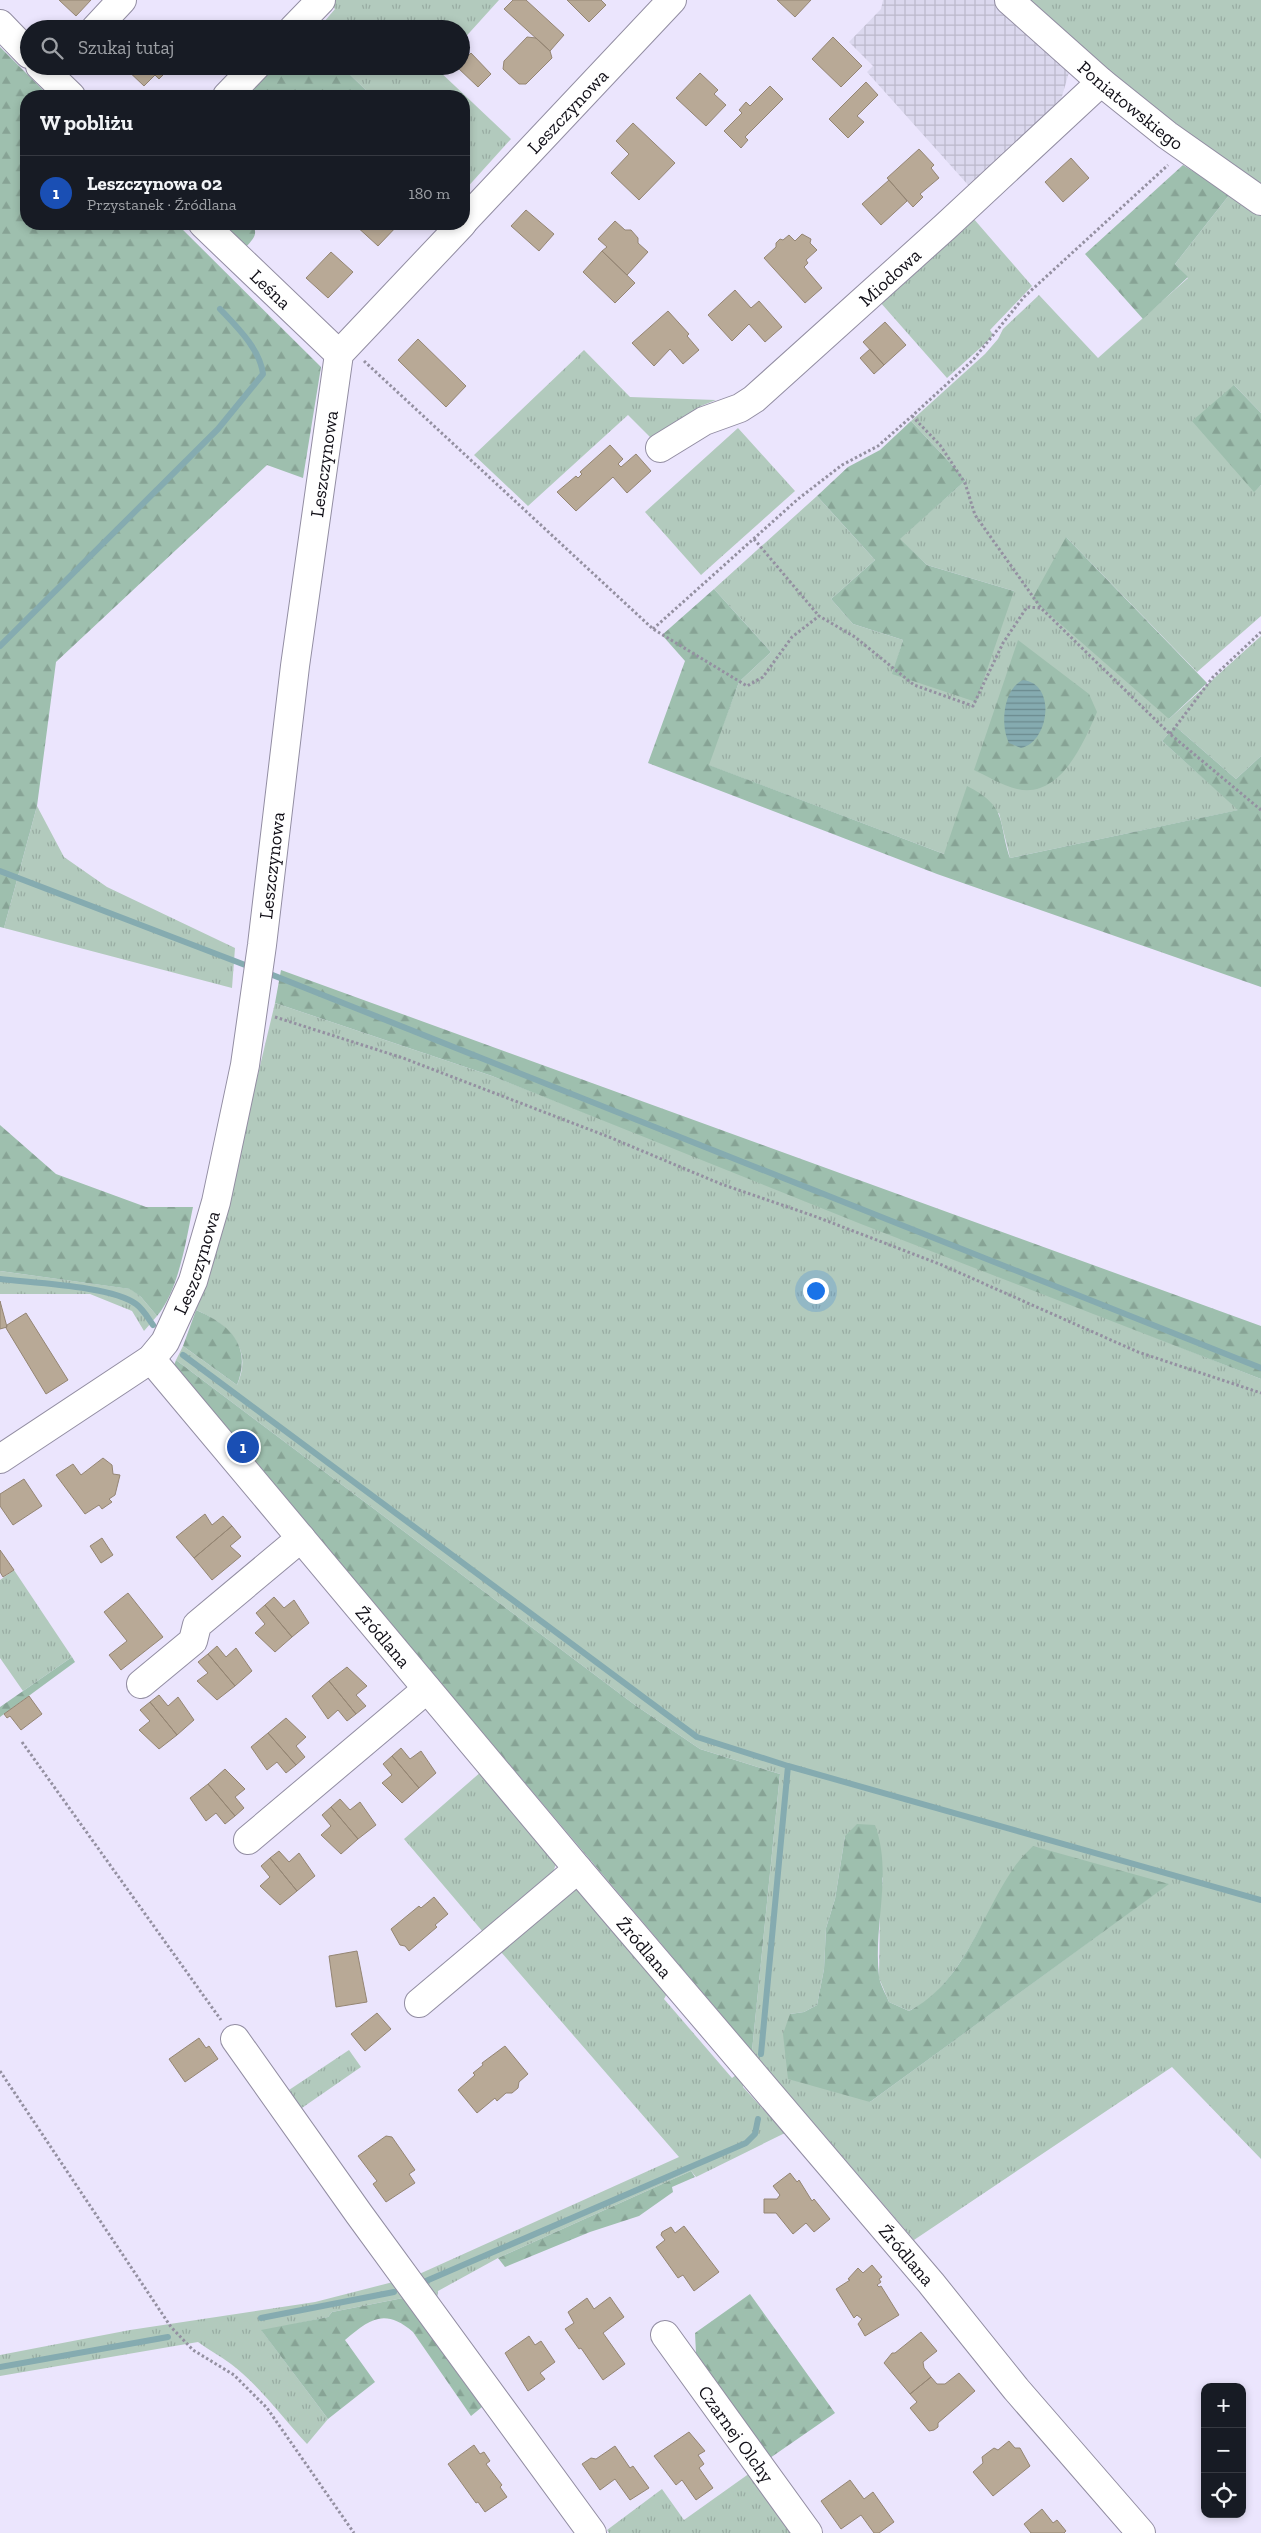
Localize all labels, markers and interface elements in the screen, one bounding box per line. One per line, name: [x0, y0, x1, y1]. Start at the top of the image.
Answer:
search box: [20, 20, 470, 75]
icon: search: [38, 34, 66, 62]
text: Szukaj tutaj: [78, 36, 174, 59]
street label: Poniatowskiego: [1073, 56, 1188, 155]
street label: Leszczynowa: [522, 64, 613, 158]
text: W pobliżu: [40, 110, 133, 135]
text: Leszczynowa 02: [87, 172, 222, 195]
text: 1: [53, 184, 59, 203]
text: 180 m: [409, 184, 450, 203]
text: Przystanek · Źródlana: [87, 195, 237, 214]
street label: Miodowa: [854, 243, 925, 311]
street label: Leśna: [246, 264, 296, 314]
street label: Leszczynowa: [305, 409, 342, 519]
street label: Leszczynowa: [254, 810, 289, 920]
street label: Leszczynowa: [168, 1208, 224, 1318]
your location: [803, 1278, 829, 1304]
pin: 1: [227, 1428, 259, 1466]
street label: Źródlana: [351, 1601, 416, 1672]
street label: Źródlana: [612, 1912, 677, 1983]
street label: Źródlana: [874, 2219, 939, 2290]
street label: Czarnej Olchy: [694, 2381, 779, 2487]
map controls: [1201, 2383, 1246, 2518]
button: +: [1201, 2383, 1246, 2428]
button: −: [1201, 2428, 1246, 2473]
button: locate: [1201, 2473, 1246, 2518]

